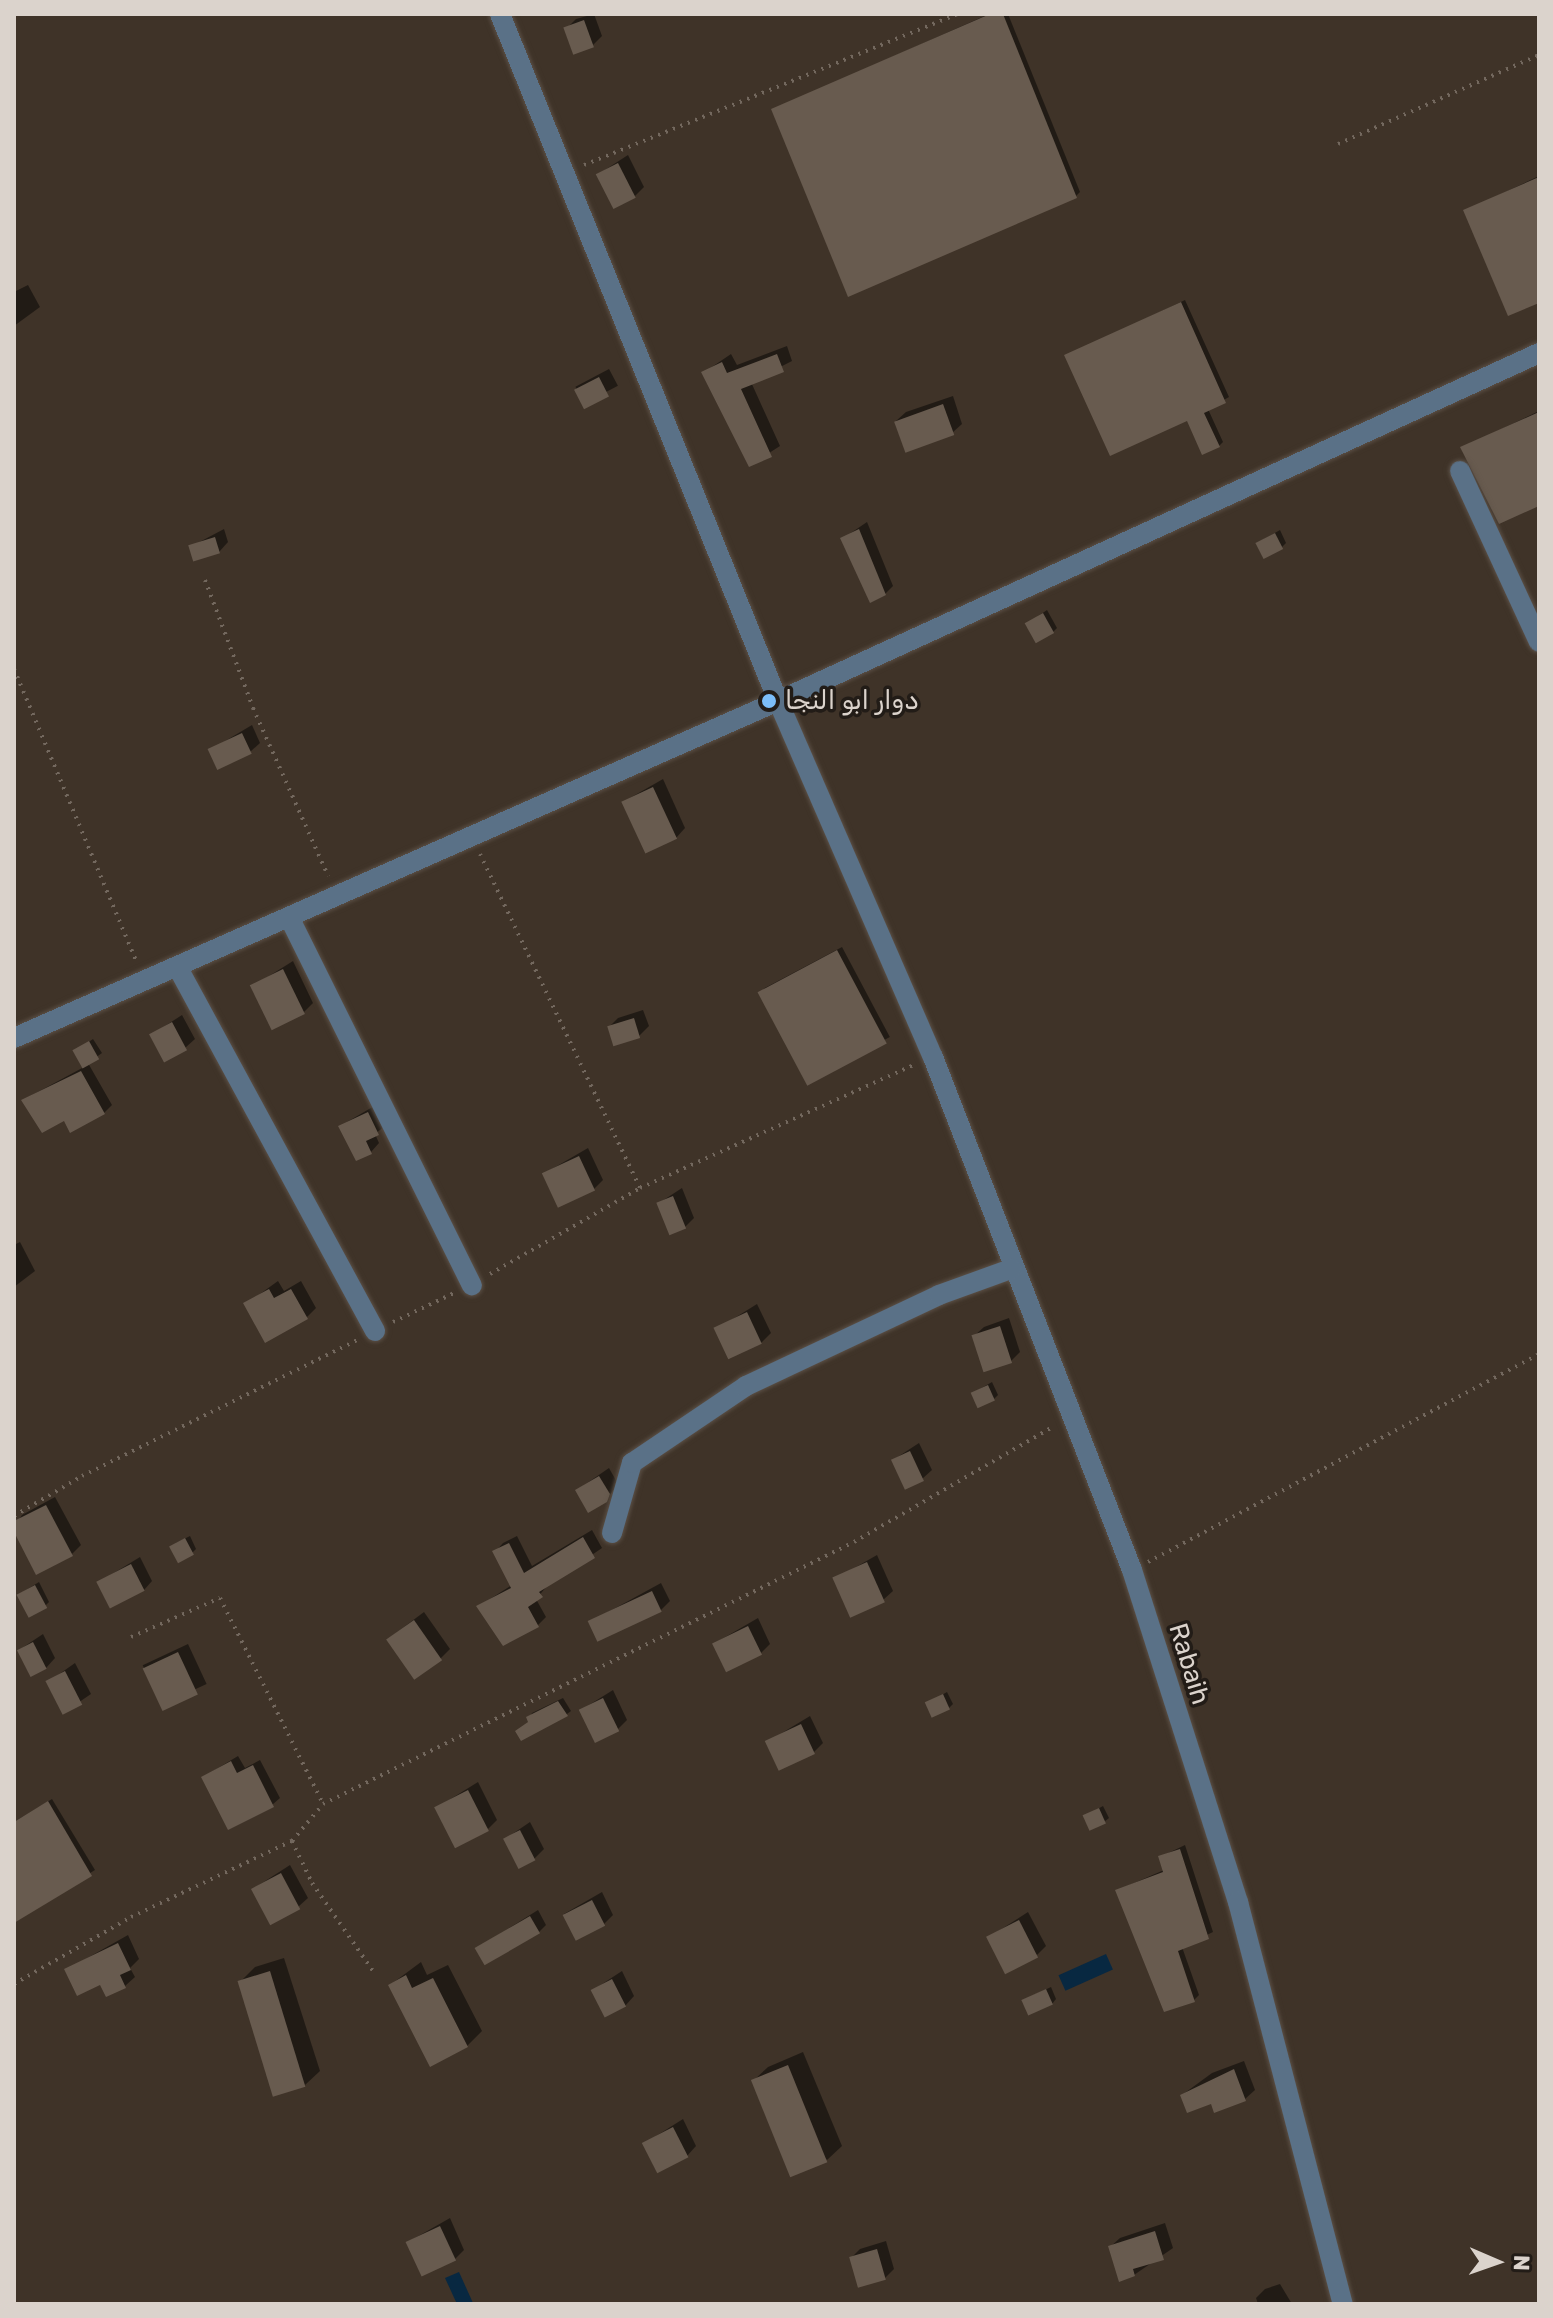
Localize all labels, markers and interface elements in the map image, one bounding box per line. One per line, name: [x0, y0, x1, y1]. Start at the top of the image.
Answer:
place label: دوار ابو النجا: [785, 685, 919, 717]
marker: دوار ابو النجا: [760, 692, 778, 710]
street label: Rabaih: [1162, 1620, 1216, 1708]
north arrow: [1457, 2222, 1537, 2302]
text: N: [1508, 2254, 1535, 2271]

